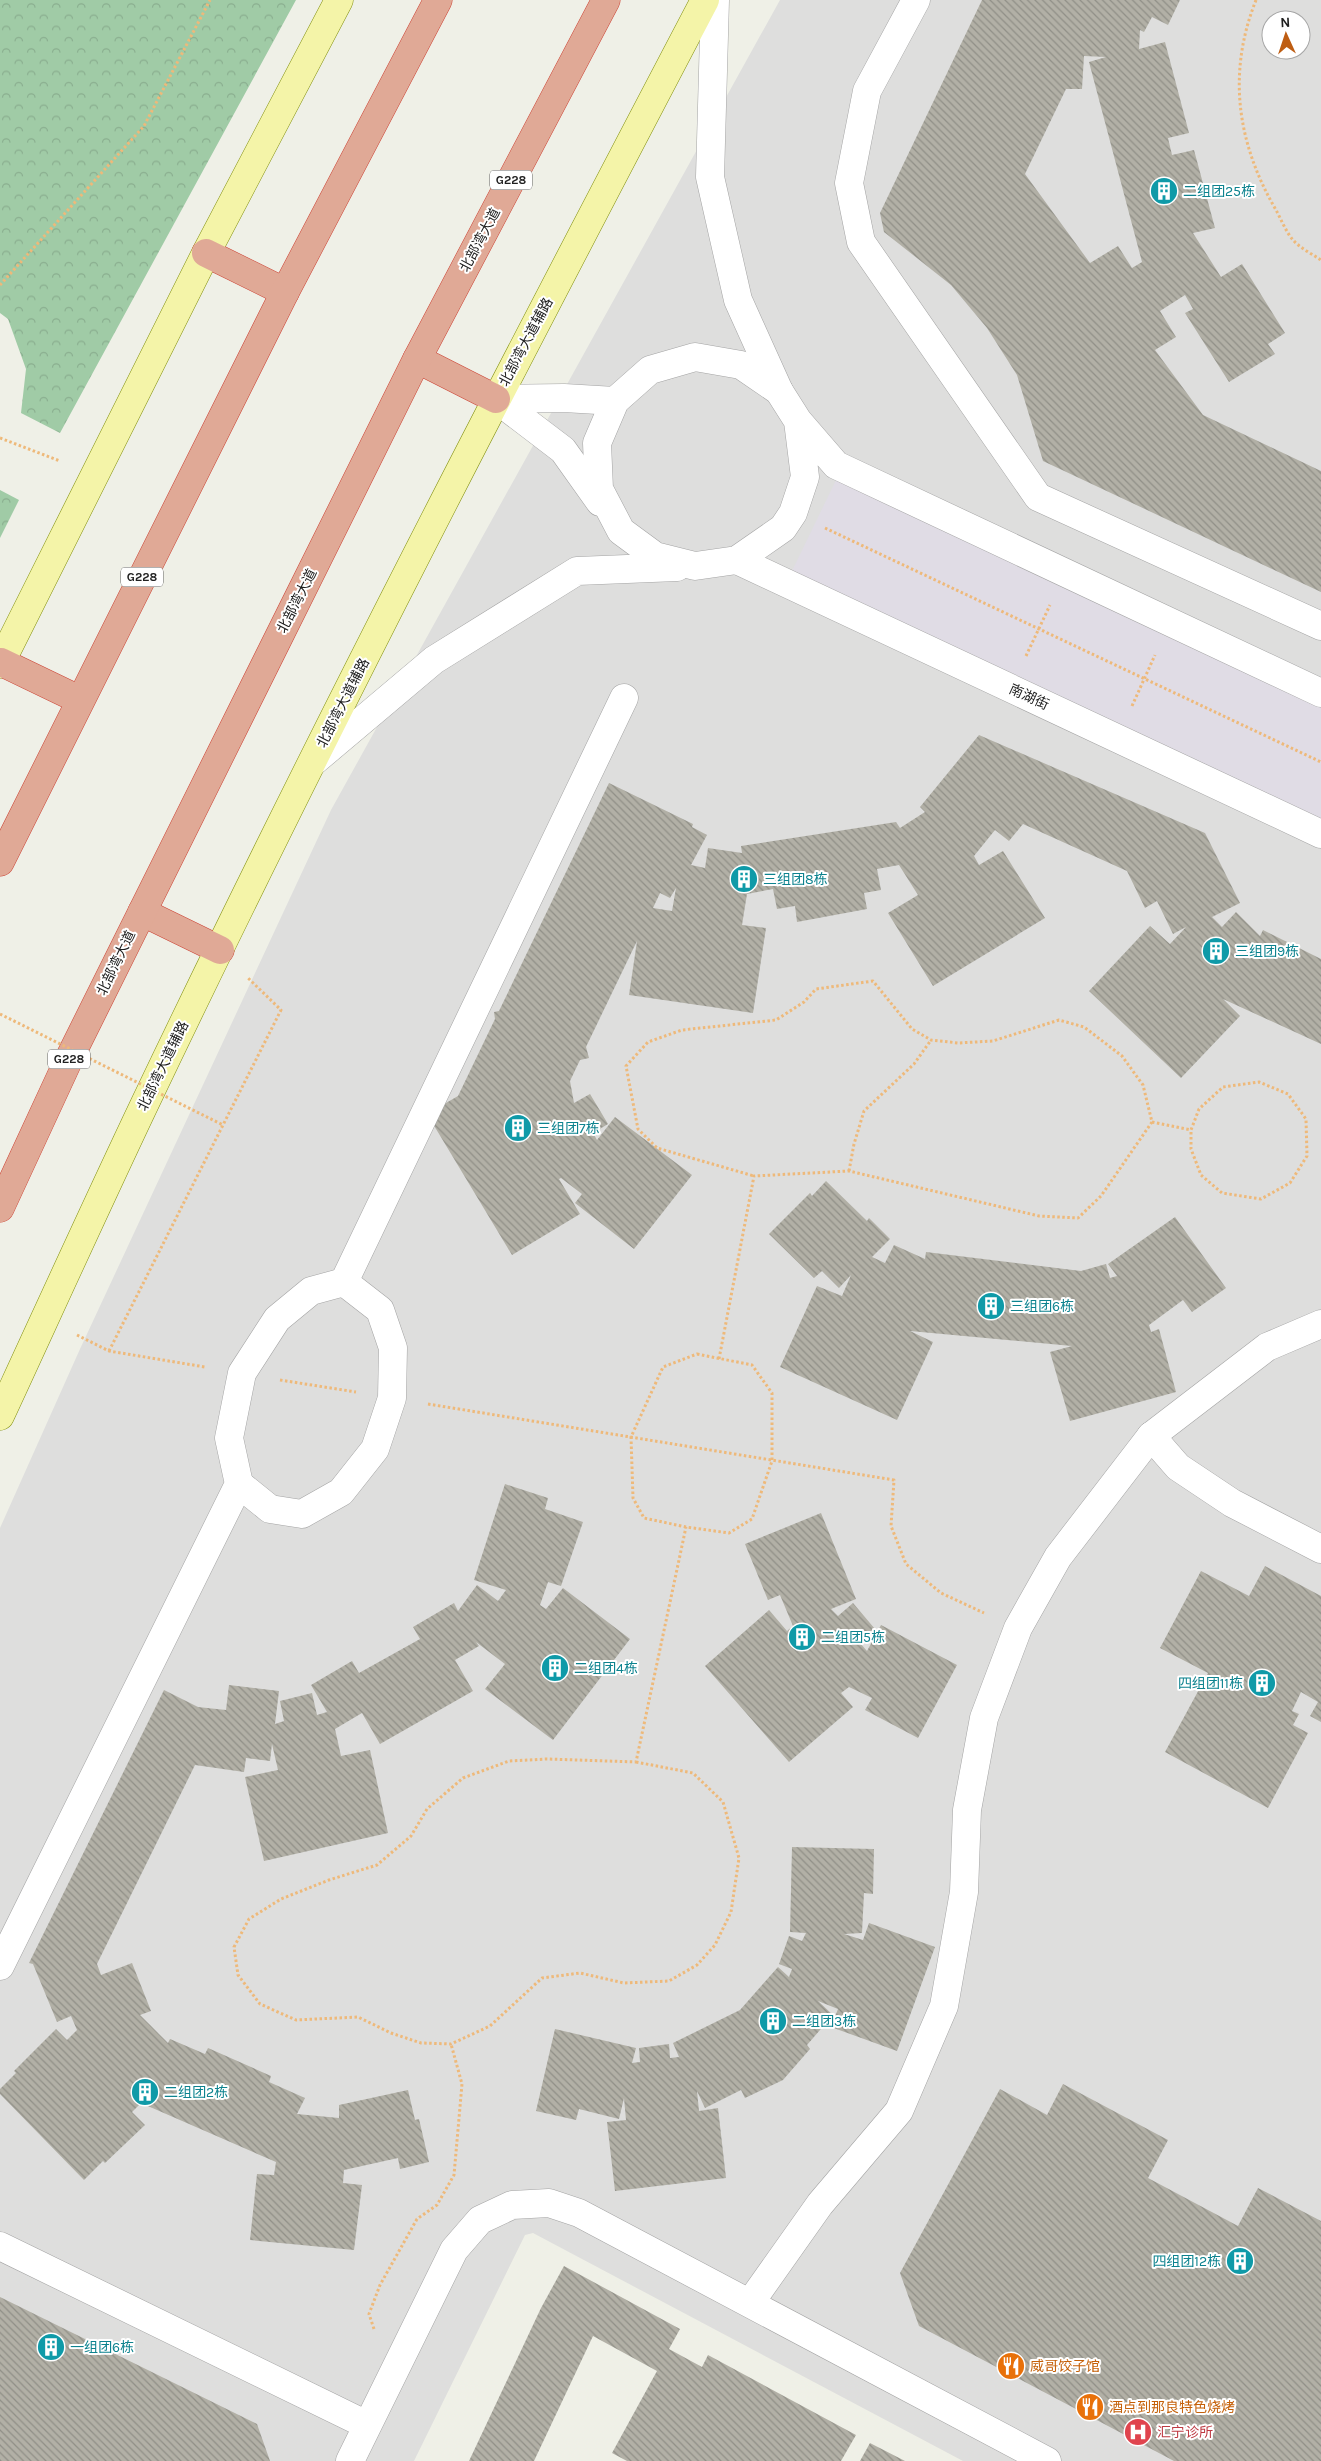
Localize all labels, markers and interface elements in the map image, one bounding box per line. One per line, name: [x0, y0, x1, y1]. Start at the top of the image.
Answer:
north arrow: [1261, 10, 1311, 60]
text: N: [1280, 14, 1291, 31]
road number: G228: [490, 170, 532, 190]
building icon: 二组团25栋: [1149, 176, 1179, 206]
place label: 二组团25栋: [1183, 183, 1255, 200]
street label: 北部湾大道: [456, 205, 504, 275]
street label: 北部湾大道辅路: [495, 295, 557, 389]
street label: 北部湾大道: [274, 566, 320, 636]
road number: G228: [121, 568, 163, 586]
street label: 北部湾大道辅路: [313, 655, 373, 751]
street label: 南湖街: [1006, 680, 1052, 714]
building icon: 三组团8栋: [729, 864, 759, 894]
place label: 三组团8栋: [763, 871, 828, 888]
street label: 北部湾大道: [93, 928, 139, 998]
building icon: 三组团9栋: [1201, 936, 1231, 966]
place label: 三组团9栋: [1235, 943, 1299, 960]
street label: 北部湾大道辅路: [134, 1018, 192, 1114]
road number: G228: [48, 1050, 90, 1068]
building icon: 三组团7栋: [503, 1113, 533, 1143]
place label: 三组团7栋: [537, 1120, 600, 1137]
building icon: 三组团6栋: [976, 1291, 1006, 1321]
place label: 三组团6栋: [1010, 1298, 1074, 1315]
building icon: 二组团5栋: [787, 1622, 817, 1652]
place label: 二组团5栋: [821, 1629, 885, 1646]
building icon: 二组团4栋: [540, 1653, 570, 1683]
place label: 二组团4栋: [574, 1660, 638, 1677]
building icon: 四组团11栋: [1247, 1668, 1277, 1698]
place label: 四组团11栋: [1178, 1675, 1243, 1692]
building icon: 二组团3栋: [758, 2006, 788, 2036]
place label: 二组团3栋: [792, 2013, 856, 2030]
building icon: 二组团2栋: [130, 2077, 160, 2107]
place label: 二组团2栋: [164, 2084, 228, 2101]
building icon: 四组团12栋: [1225, 2246, 1255, 2276]
place label: 四组团12栋: [1152, 2253, 1221, 2270]
building icon: 一组团6栋: [36, 2332, 66, 2362]
place label: 一组团6栋: [70, 2339, 134, 2356]
restaurant icon: 威哥饺子馆: [996, 2351, 1026, 2381]
place label: 威哥饺子馆: [1030, 2358, 1100, 2375]
restaurant icon: 酒点到那良特色烧烤: [1075, 2392, 1105, 2422]
place label: 酒点到那良特色烧烤: [1109, 2399, 1235, 2416]
hospital icon: 汇宁诊所: [1123, 2417, 1153, 2447]
place label: 汇宁诊所: [1157, 2424, 1213, 2441]

